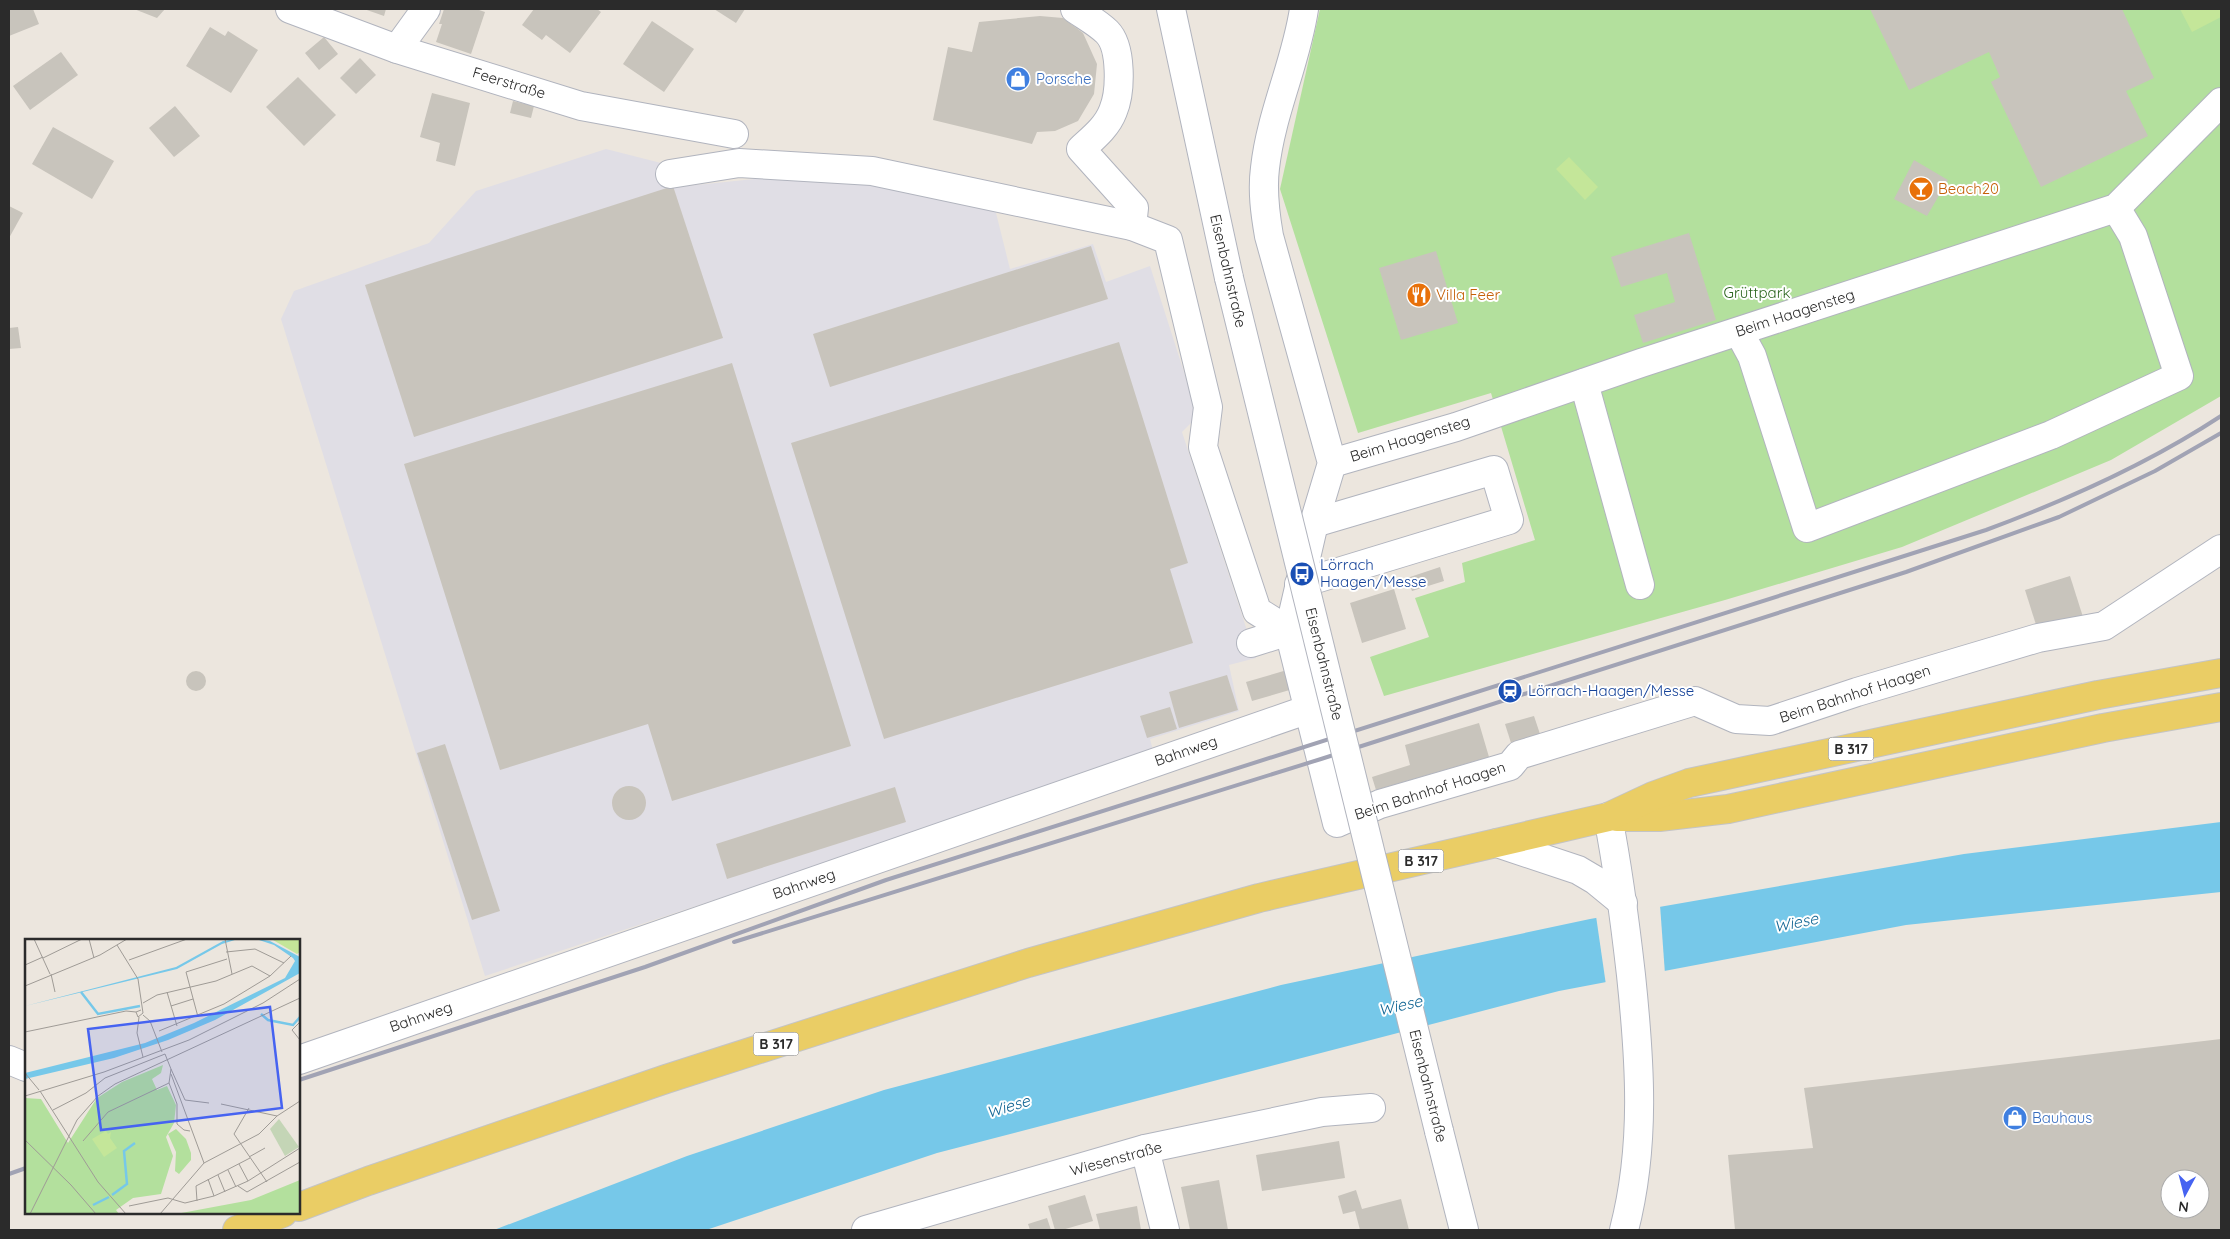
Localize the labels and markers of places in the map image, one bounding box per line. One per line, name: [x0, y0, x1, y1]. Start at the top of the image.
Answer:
shop icon: Porsche: [1005, 66, 1031, 92]
place label: Porsche: [1036, 69, 1091, 88]
bar icon: Beach20: [1908, 176, 1934, 202]
place label: Beach20: [1938, 179, 1999, 198]
restaurant icon: Villa Feer: [1406, 282, 1432, 308]
place label: Villa Feer: [1436, 285, 1500, 304]
place label: Lörrach Haagen/Messe: [1320, 555, 1427, 591]
bus stop icon: Lörrach Haagen/Messe: [1289, 561, 1315, 587]
station icon: Lörrach-Haagen/Messe: [1497, 678, 1523, 704]
place label: Lörrach-Haagen/Messe: [1528, 681, 1694, 700]
shop icon: Bauhaus: [2002, 1105, 2028, 1131]
place label: Bauhaus: [2032, 1108, 2092, 1127]

